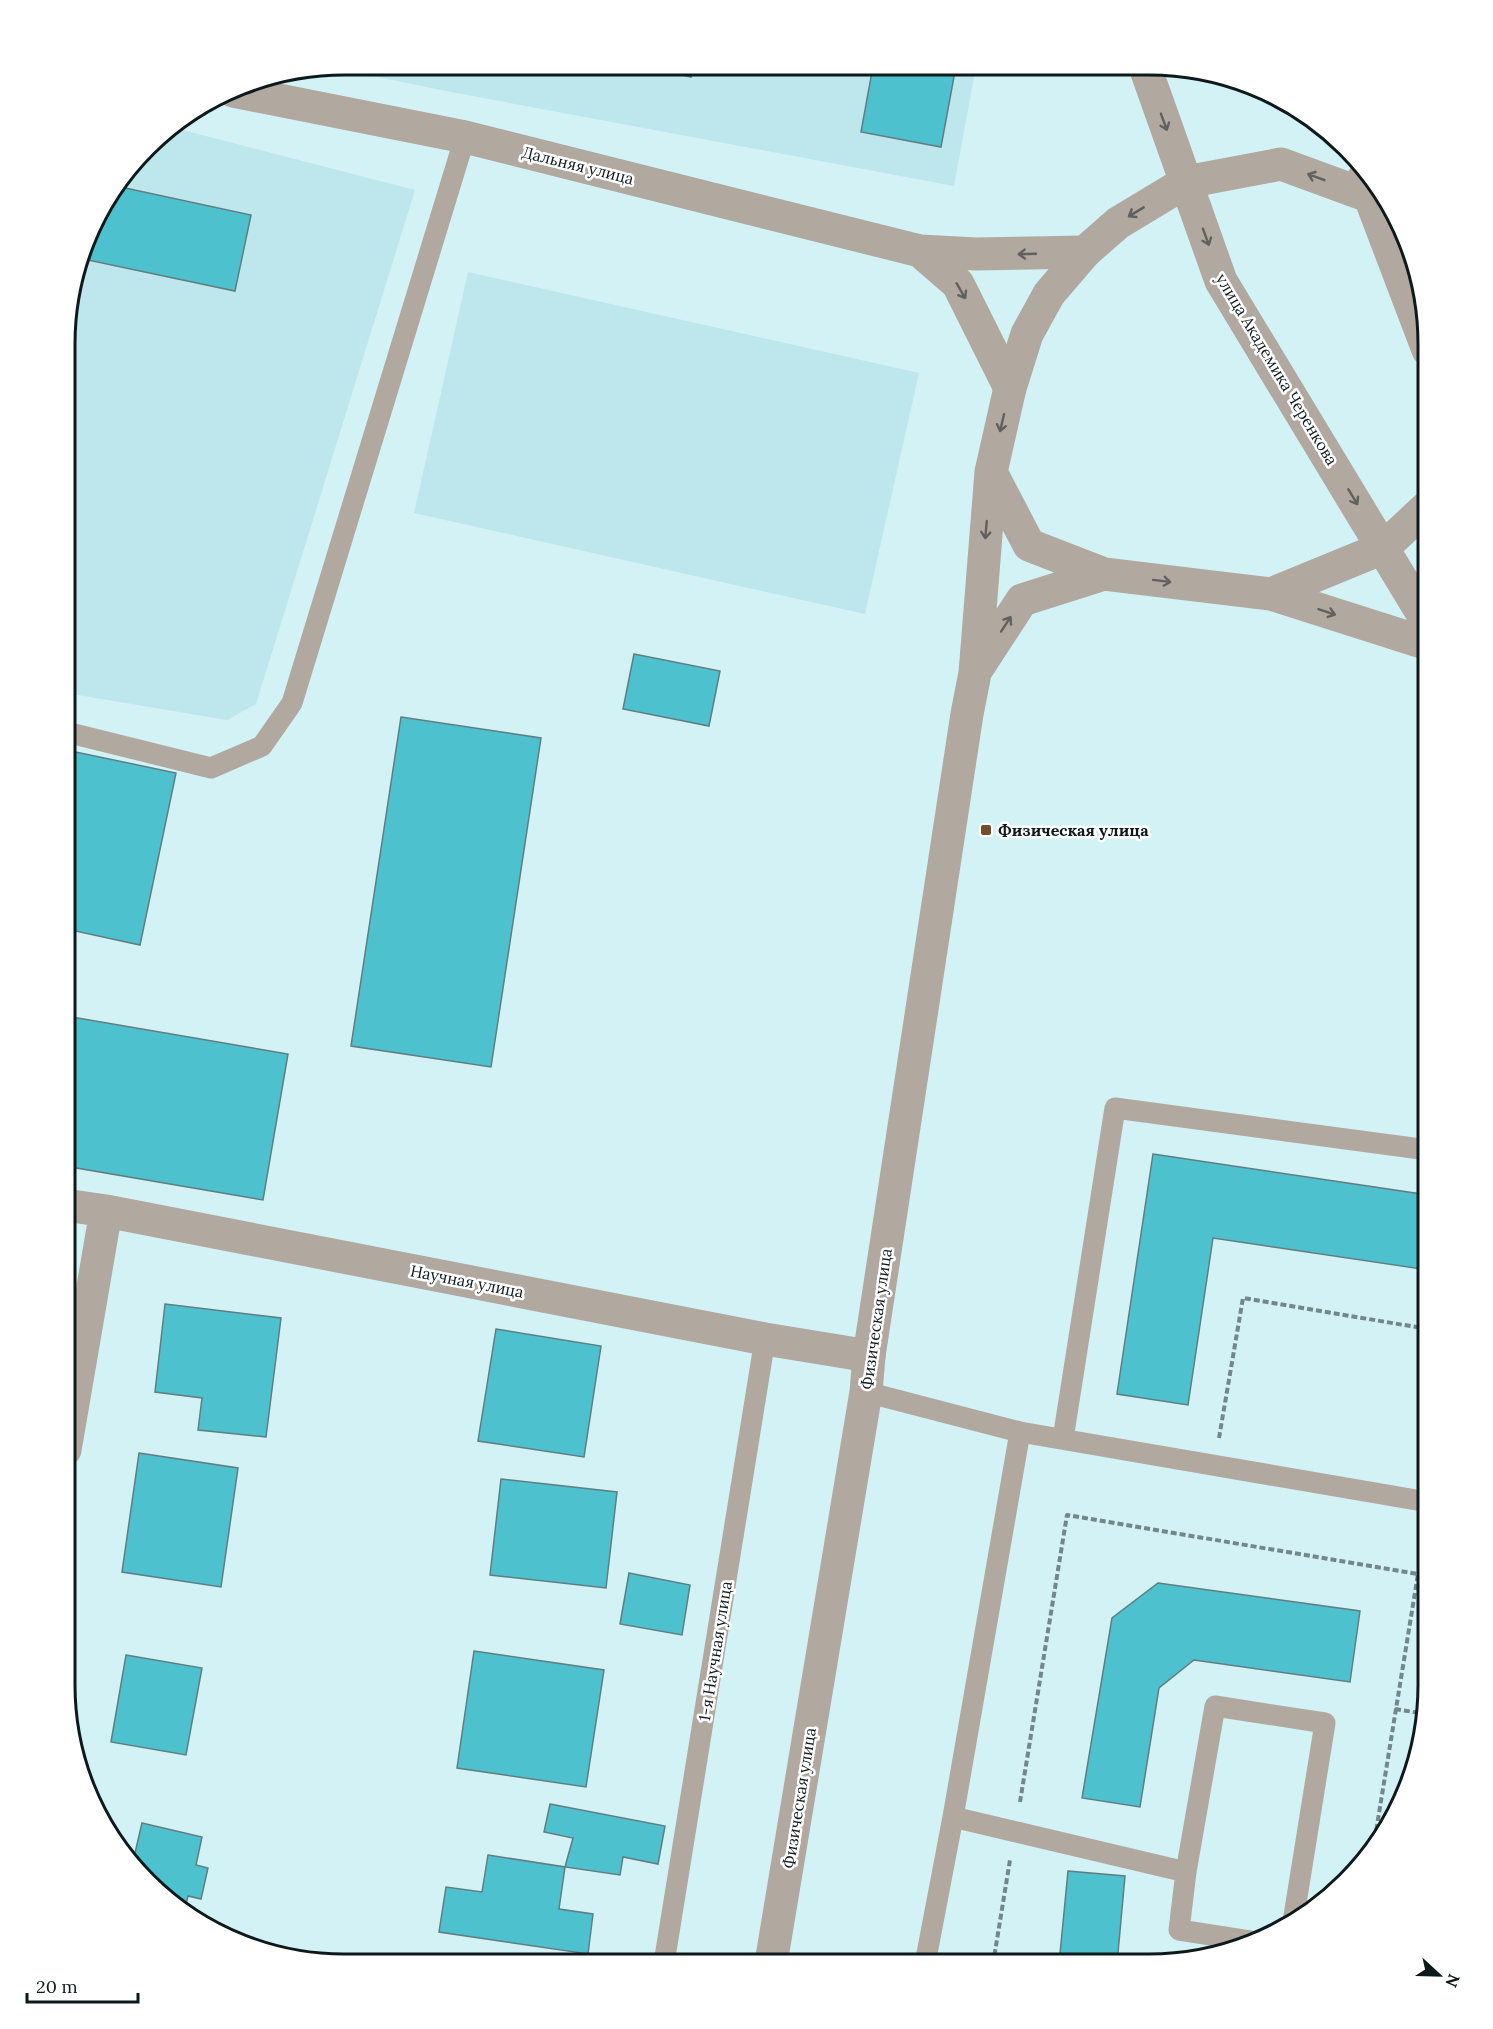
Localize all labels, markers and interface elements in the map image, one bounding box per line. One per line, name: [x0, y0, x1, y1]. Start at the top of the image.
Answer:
one-way arrow: [1160, 112, 1171, 131]
street label: Дальняя улица: [520, 141, 636, 189]
one-way arrow: [1307, 170, 1326, 181]
one-way arrow: [1128, 207, 1145, 219]
one-way arrow: [1201, 227, 1212, 246]
one-way arrow: [1017, 248, 1037, 260]
street label: улица Академика Черенкова: [1212, 269, 1342, 469]
one-way arrow: [956, 282, 967, 300]
one-way arrow: [996, 413, 1008, 432]
one-way arrow: [1347, 489, 1359, 506]
one-way arrow: [981, 520, 992, 540]
one-way arrow: [1152, 576, 1172, 587]
one-way arrow: [1317, 607, 1336, 618]
one-way arrow: [1001, 616, 1013, 633]
place label: Физическая улица: [998, 820, 1149, 840]
marker: Физическая улица: [979, 823, 993, 837]
street label: Физическая улица: [856, 1247, 896, 1391]
street label: Научная улица: [409, 1260, 525, 1302]
street label: 1-я Научная улица: [694, 1580, 736, 1722]
street label: Физическая улица: [778, 1726, 820, 1870]
north arrow: [1409, 1945, 1469, 2005]
scale bar: [27, 1966, 138, 2004]
text: N: [1441, 1971, 1464, 1990]
text: 20 m: [36, 1975, 78, 1998]

